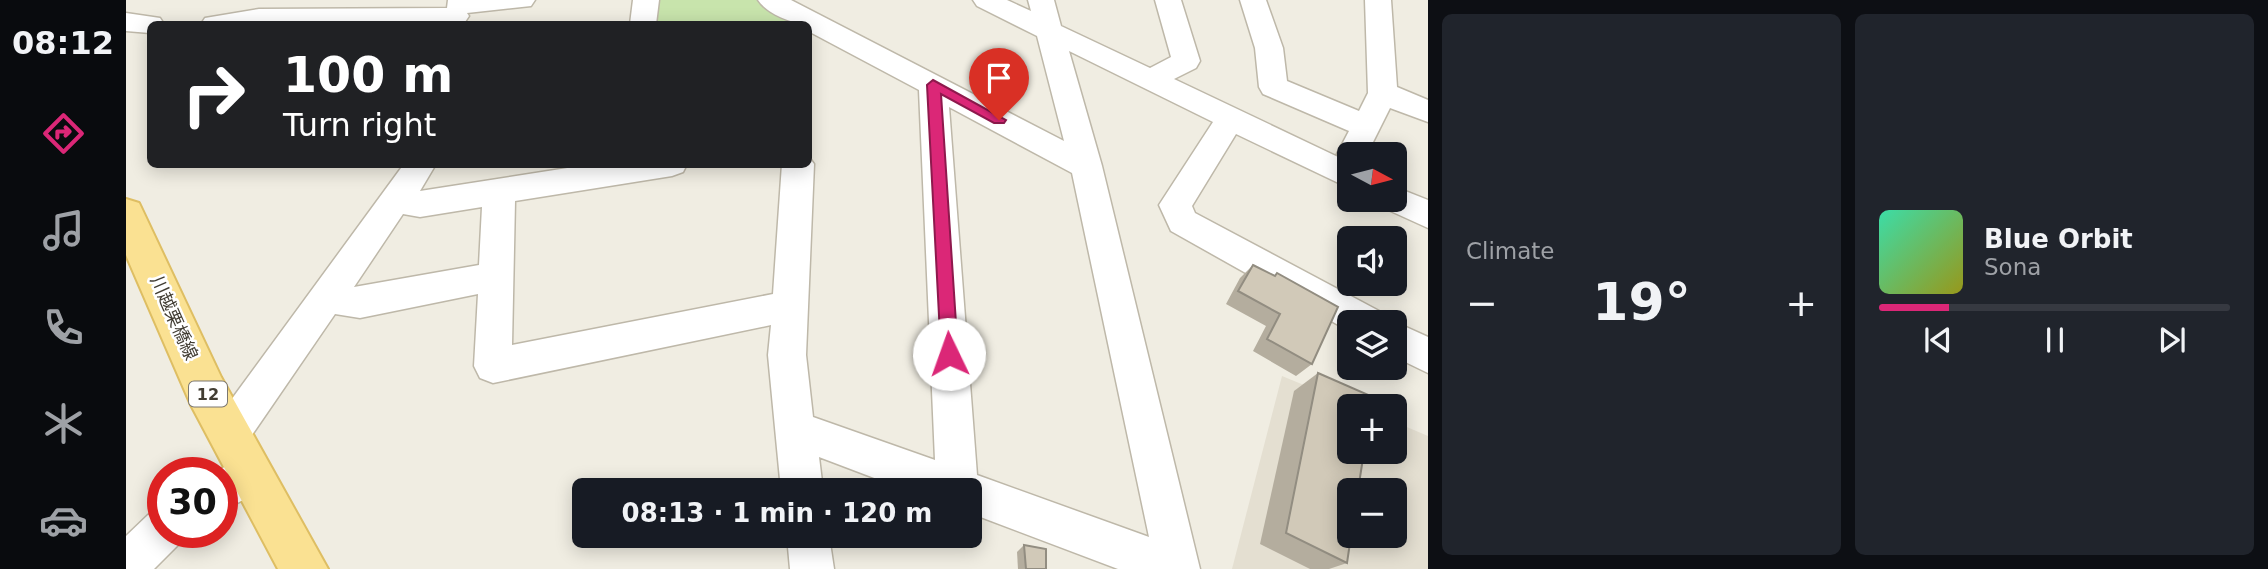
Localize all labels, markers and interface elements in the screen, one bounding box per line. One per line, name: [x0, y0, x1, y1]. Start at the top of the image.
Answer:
text: 08:12: [12, 24, 114, 62]
text: 100 m: [283, 47, 453, 104]
pin: [969, 48, 1029, 120]
icon: right: [168, 49, 259, 140]
icon: arrive: [980, 59, 1018, 97]
text: Turn right: [283, 106, 436, 144]
icon: directions: [39, 109, 88, 158]
north arrow: [1337, 142, 1407, 212]
map controls: [1337, 142, 1407, 548]
icon: music: [39, 206, 88, 255]
text: Blue Orbit: [1984, 224, 2133, 254]
button: sound: [1337, 226, 1407, 296]
text: Climate: [1466, 238, 1555, 264]
text: Sona: [1984, 254, 2041, 280]
street label: 川越栗橋線: [147, 272, 202, 363]
text: 19°: [1592, 272, 1691, 332]
text: −: [1466, 281, 1498, 325]
text: +: [1785, 281, 1817, 325]
icon: phone: [39, 303, 88, 352]
button: layers: [1337, 310, 1407, 380]
position arrow: [912, 317, 986, 391]
icon: previous: [1919, 321, 1957, 359]
icon: pause: [2036, 321, 2074, 359]
icon: next: [2153, 321, 2191, 359]
road number: 12: [189, 382, 227, 406]
button: +: [1337, 394, 1407, 464]
icon: climate: [39, 399, 88, 448]
speed limit sign: 30: [147, 457, 238, 548]
button: −: [1337, 478, 1407, 548]
icon: car: [39, 496, 88, 545]
text: 08:13 · 1 min · 120 m: [622, 498, 932, 528]

